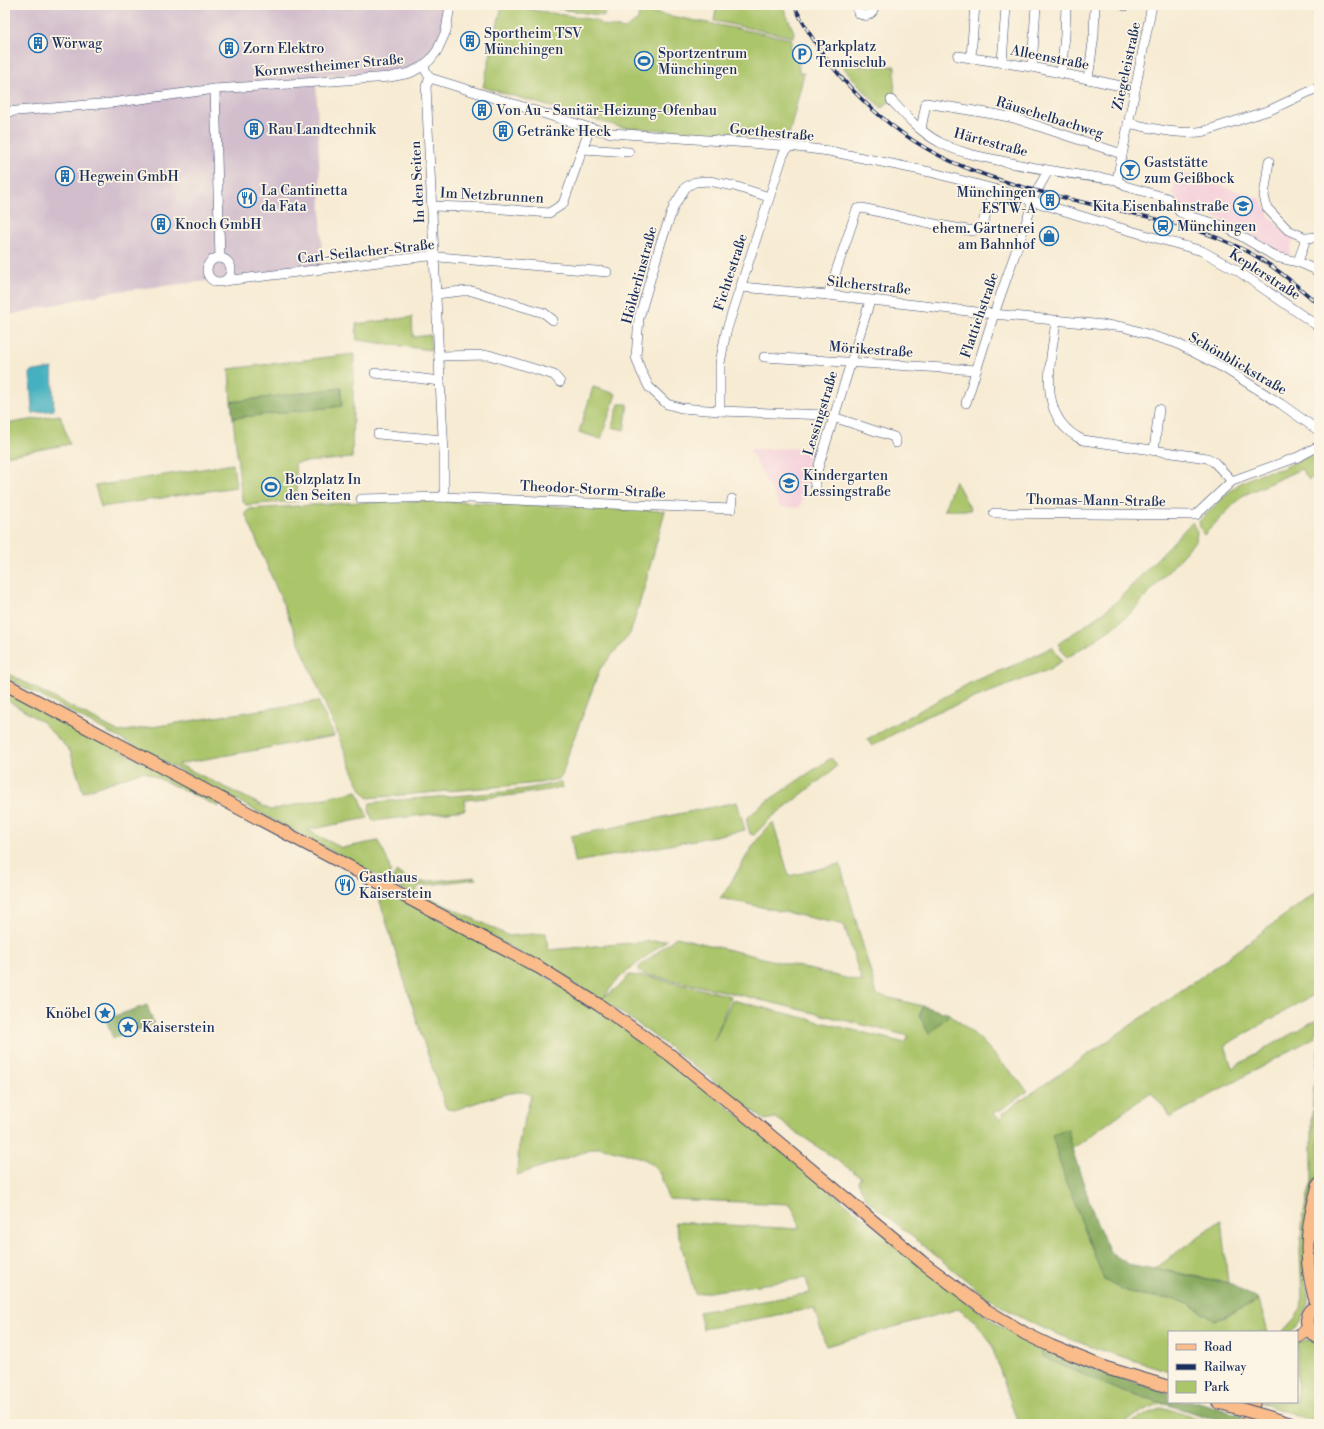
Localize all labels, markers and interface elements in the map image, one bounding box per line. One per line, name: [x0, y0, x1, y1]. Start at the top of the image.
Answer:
street label: Ziegeleistraße: [1109, 20, 1145, 112]
place label: Sportheim TSV Münchingen: [484, 25, 583, 59]
building icon: Sportheim TSV Münchingen: [459, 30, 481, 52]
building icon: Wörwag: [27, 32, 49, 54]
place label: Wörwag: [51, 35, 103, 53]
building icon: Zorn Elektro: [218, 37, 240, 59]
place label: Parkplatz Tennisclub: [816, 38, 886, 72]
place label: Zorn Elektro: [243, 40, 325, 58]
street label: Alleenstraße: [1008, 41, 1091, 74]
parking icon: Parkplatz Tennisclub: [791, 43, 813, 65]
place label: Sportzentrum Münchingen: [658, 45, 747, 79]
street label: Kornwestheimer Straße: [254, 50, 405, 81]
sports icon: Sportzentrum Münchingen: [633, 50, 655, 72]
street label: Räuschelbachweg: [994, 93, 1107, 143]
building icon: Von Au - Sanitär-Heizung-Ofenbau: [471, 99, 493, 121]
place label: Von Au - Sanitär-Heizung-Ofenbau: [495, 102, 717, 120]
building icon: Rau Landtechnik: [243, 118, 265, 140]
building icon: Getränke Heck: [492, 120, 514, 142]
street label: Goethestraße: [729, 120, 815, 146]
place label: Rau Landtechnik: [268, 121, 377, 139]
place label: Getränke Heck: [517, 123, 611, 141]
street label: Härtestraße: [952, 124, 1030, 161]
street label: In den Seiten: [407, 140, 429, 224]
place label: Gaststätte zum Geißbock: [1144, 154, 1235, 188]
bar icon: Gaststätte zum Geißbock: [1119, 159, 1141, 181]
building icon: Hegwein GmbH: [54, 165, 76, 187]
place label: Hegwein GmbH: [79, 168, 180, 186]
place label: La Cantinetta da Fata: [261, 182, 348, 216]
street label: Im Netzbrunnen: [440, 184, 545, 208]
place label: Münchingen ESTW-A: [957, 184, 1037, 218]
restaurant icon: La Cantinetta da Fata: [236, 187, 258, 209]
building icon: Münchingen ESTW-A: [1039, 189, 1061, 211]
school or university icon: Kita Eisenbahnstraße: [1232, 195, 1254, 217]
place label: Kita Eisenbahnstraße: [1092, 198, 1229, 216]
building icon: Knoch GmbH: [150, 213, 172, 235]
station icon: Münchingen: [1152, 215, 1174, 237]
place label: Knoch GmbH: [175, 216, 262, 234]
place label: Münchingen: [1177, 218, 1257, 236]
place label: ehem. Gärtnerei am Bahnhof: [932, 220, 1036, 254]
street label: Hölderlinstraße: [618, 224, 662, 326]
shop icon: ehem. Gärtnerei am Bahnhof: [1038, 225, 1060, 247]
street label: Fichtestraße: [710, 231, 752, 313]
street label: Carl-Seilacher-Straße: [297, 236, 436, 268]
street label: Keplerstraße: [1225, 245, 1304, 305]
street label: Flattichstraße: [957, 270, 1003, 361]
street label: Silcherstraße: [826, 273, 912, 299]
street label: Schönblickstraße: [1185, 328, 1290, 399]
street label: Mörikestraße: [828, 338, 914, 362]
street label: Lessingstraße: [799, 369, 842, 458]
place label: Kindergarten Lessingstraße: [803, 467, 891, 501]
place label: Bolzplatz In den Seiten: [284, 471, 362, 505]
school or university icon: Kindergarten Lessingstraße: [778, 472, 800, 494]
sports icon: Bolzplatz In den Seiten: [260, 476, 282, 498]
street label: Theodor-Storm-Straße: [520, 477, 666, 503]
street label: Thomas-Mann-Straße: [1026, 491, 1166, 511]
place label: Gasthaus Kaiserstein: [359, 869, 432, 903]
restaurant icon: Gasthaus Kaiserstein: [334, 874, 356, 896]
place icon: Knöbel: [94, 1002, 116, 1024]
place label: Knöbel: [45, 1005, 91, 1023]
place icon: Kaiserstein: [117, 1016, 139, 1038]
place label: Kaiserstein: [142, 1019, 215, 1037]
legend: [1168, 1331, 1298, 1403]
text: Road: [1204, 1340, 1232, 1355]
text: Railway: [1204, 1360, 1246, 1375]
text: Park: [1204, 1380, 1230, 1395]

